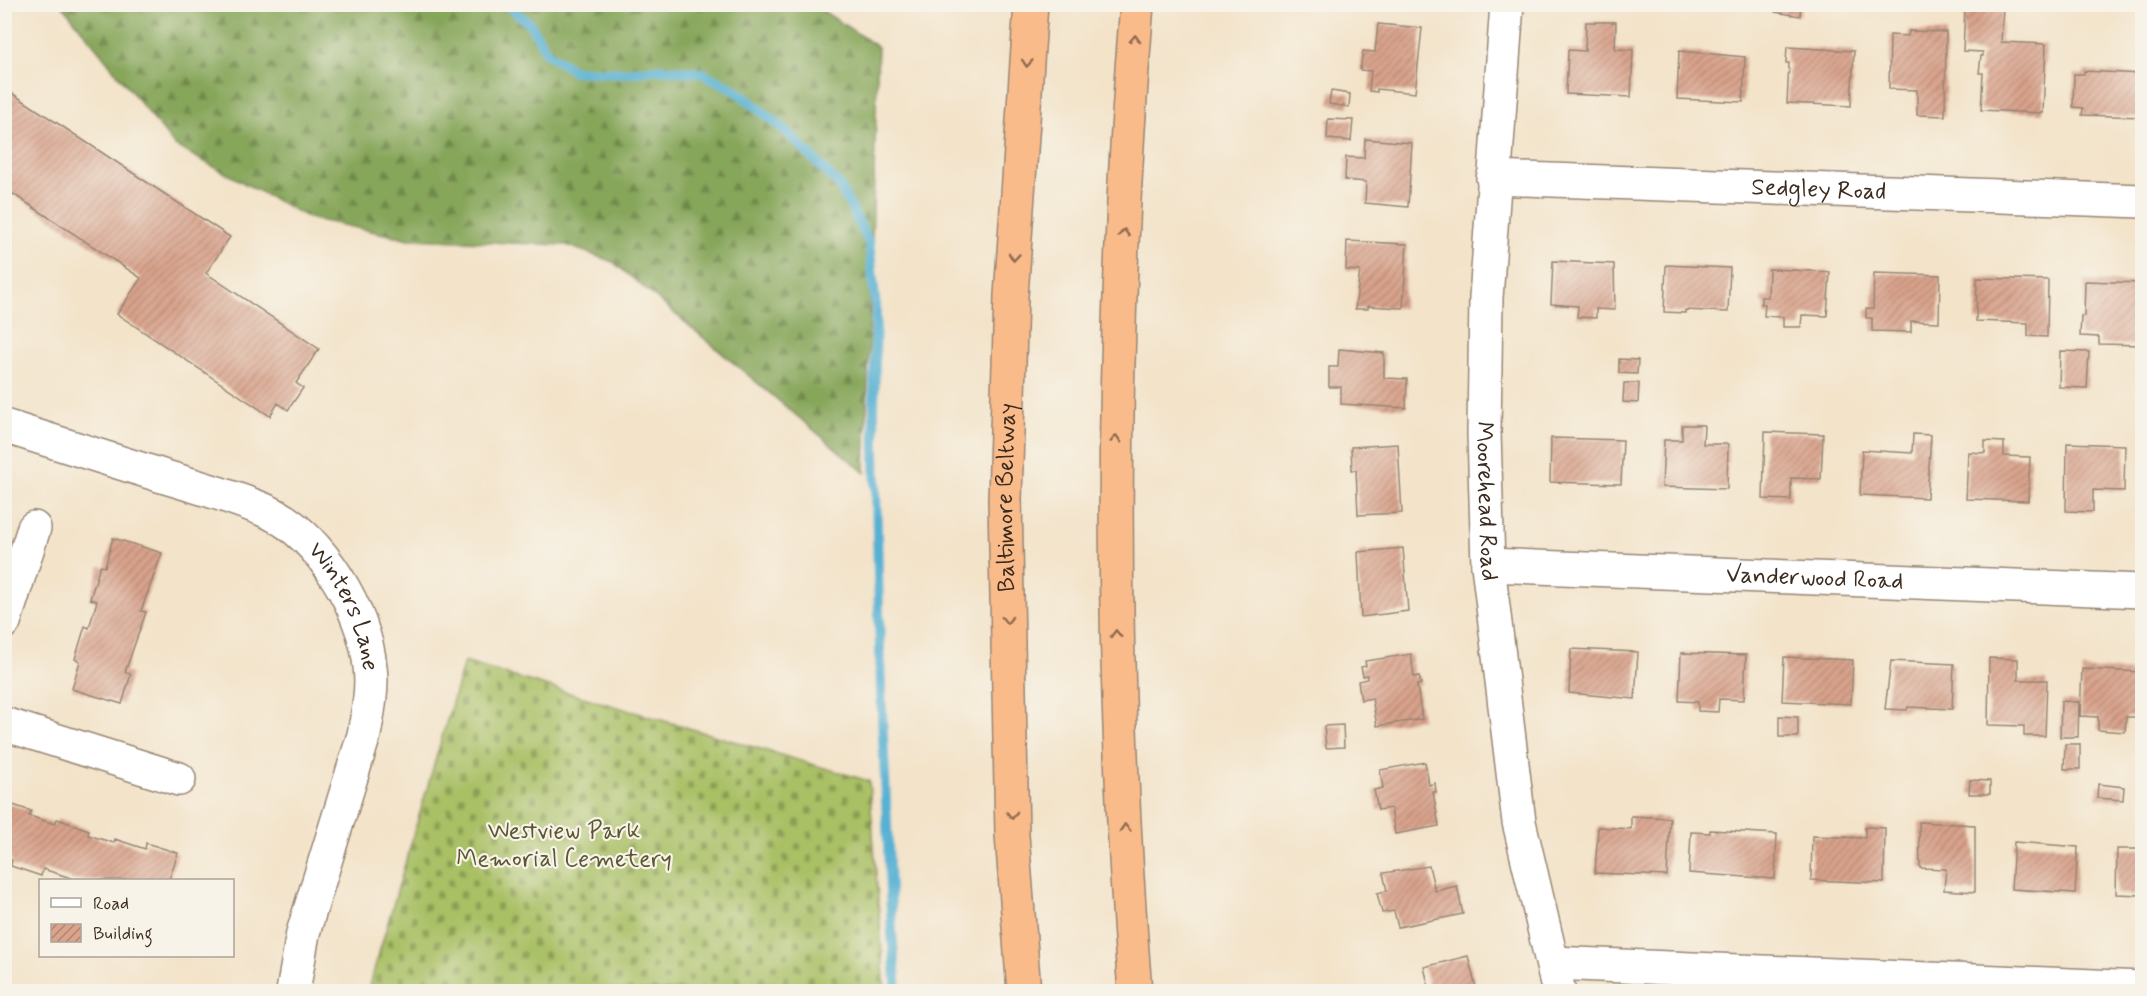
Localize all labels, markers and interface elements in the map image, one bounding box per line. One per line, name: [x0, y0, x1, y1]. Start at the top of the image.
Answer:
one-way arrow: [1129, 34, 1142, 43]
one-way arrow: [1020, 58, 1033, 67]
street label: Sedgley Road: [1751, 172, 1887, 207]
one-way arrow: [1117, 229, 1130, 238]
one-way arrow: [1007, 253, 1020, 262]
street label: Baltimore Beltway: [989, 402, 1023, 593]
street label: Moorehead Road: [1468, 421, 1505, 583]
one-way arrow: [1110, 434, 1122, 443]
street label: Winters Lane: [301, 536, 386, 672]
street label: Vanderwood Road: [1725, 559, 1904, 597]
one-way arrow: [1001, 616, 1013, 625]
one-way arrow: [1110, 629, 1122, 638]
one-way arrow: [1005, 811, 1018, 820]
park label: Westview Park Memorial Cemetery: [456, 816, 672, 875]
one-way arrow: [1118, 824, 1131, 833]
legend: [39, 879, 234, 957]
text: Road: [93, 892, 129, 916]
text: Building: [93, 922, 153, 948]

